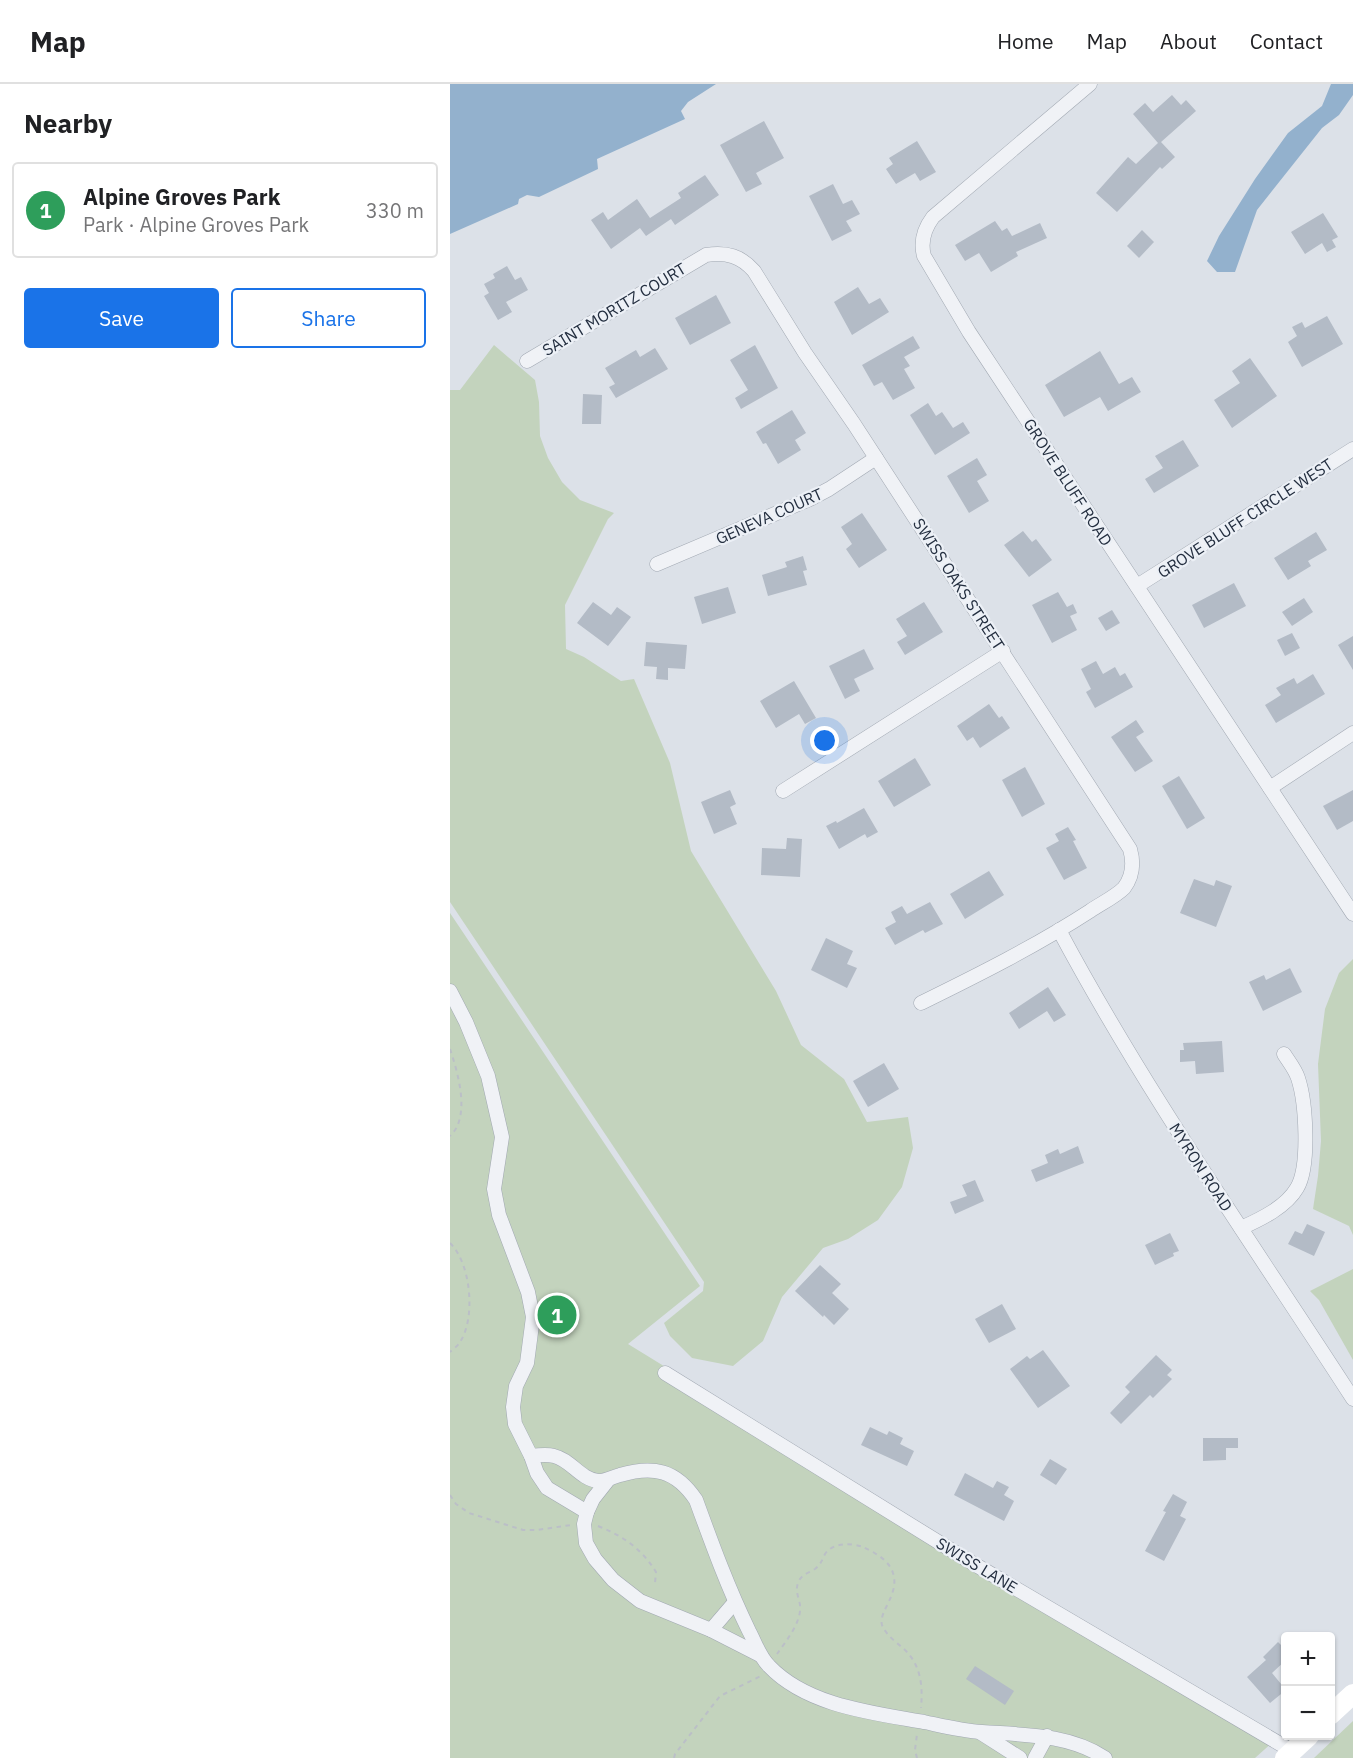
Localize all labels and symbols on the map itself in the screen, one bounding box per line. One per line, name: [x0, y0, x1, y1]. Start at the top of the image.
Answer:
street label: SAINT MORITZ COURT: [538, 258, 690, 360]
street label: GROVE BLUFF ROAD: [1019, 415, 1117, 549]
street label: GROVE BLUFF CIRCLE WEST: [1154, 454, 1336, 582]
street label: GENEVA COURT: [712, 483, 826, 549]
street label: SWISS OAKS STREET: [909, 514, 1009, 654]
your location: [810, 726, 839, 755]
street label: MYRON ROAD: [1165, 1119, 1237, 1215]
pin: 1: [538, 1292, 576, 1338]
street label: SWISS LANE: [933, 1533, 1021, 1597]

